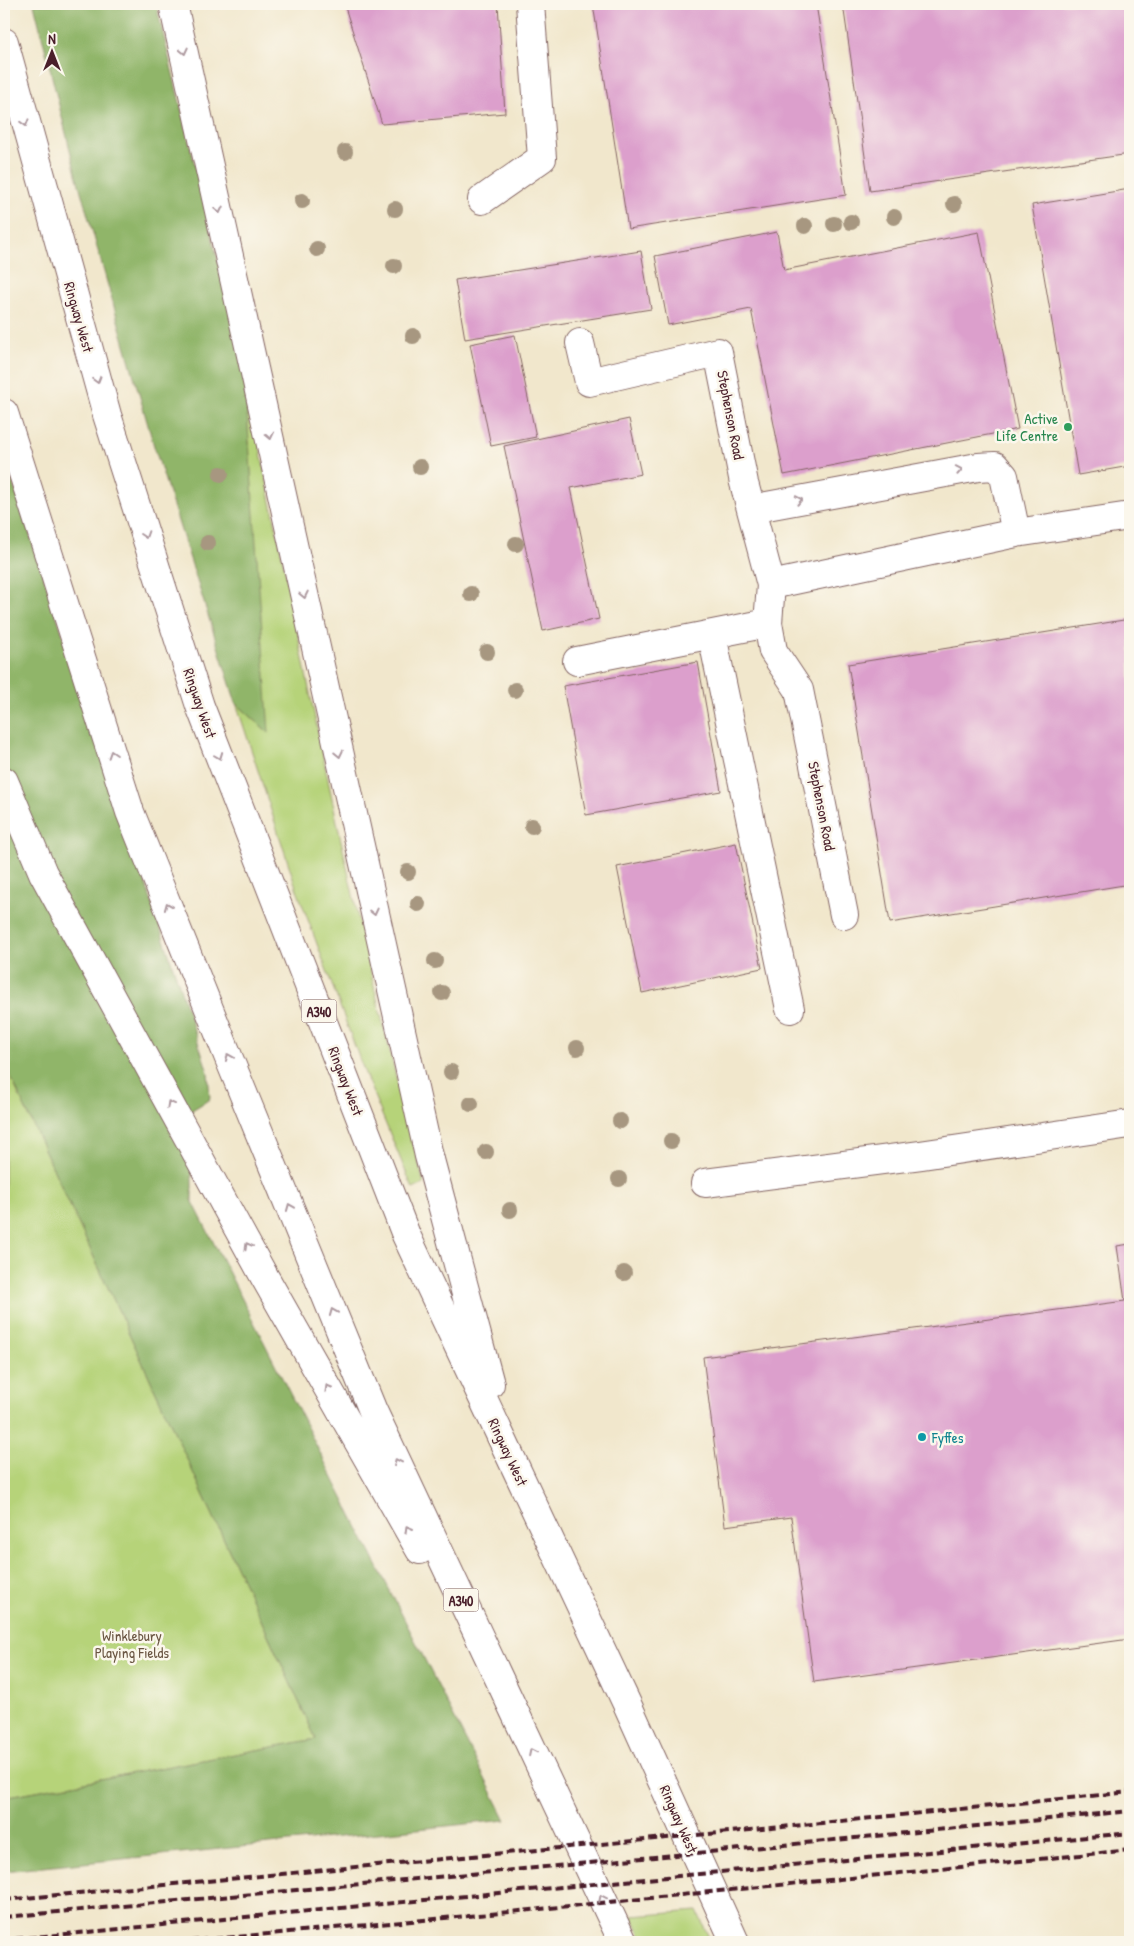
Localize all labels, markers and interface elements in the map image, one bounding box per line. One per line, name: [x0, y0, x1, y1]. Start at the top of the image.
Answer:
north arrow: [28, 28, 78, 78]
text: N: [48, 29, 56, 48]
one-way arrow: [178, 47, 189, 56]
one-way arrow: [19, 118, 30, 127]
one-way arrow: [213, 205, 224, 214]
street label: Ringway West: [59, 279, 99, 355]
street label: Stephenson Road: [712, 369, 750, 461]
one-way arrow: [91, 376, 102, 385]
place label: Active Life Centre: [996, 408, 1058, 446]
marker: Active Life Centre: [1062, 421, 1074, 433]
one-way arrow: [264, 432, 275, 441]
one-way arrow: [955, 466, 963, 476]
one-way arrow: [795, 495, 804, 506]
one-way arrow: [139, 531, 149, 539]
one-way arrow: [298, 591, 309, 599]
street label: Ringway West: [178, 665, 222, 741]
one-way arrow: [333, 749, 344, 758]
one-way arrow: [107, 750, 117, 758]
one-way arrow: [213, 751, 223, 760]
street label: Stephenson Road: [803, 760, 841, 852]
one-way arrow: [164, 902, 174, 911]
one-way arrow: [368, 908, 379, 917]
road number: A340: [302, 999, 336, 1022]
street label: Ringway West: [323, 1043, 369, 1119]
one-way arrow: [224, 1053, 235, 1062]
one-way arrow: [166, 1100, 176, 1109]
one-way arrow: [286, 1203, 296, 1212]
one-way arrow: [244, 1242, 254, 1251]
one-way arrow: [329, 1308, 339, 1317]
one-way arrow: [324, 1384, 334, 1393]
street label: Ringway West: [483, 1415, 533, 1490]
place label: Fyffes: [931, 1427, 964, 1448]
marker: Fyffes: [916, 1431, 928, 1443]
one-way arrow: [392, 1458, 403, 1467]
one-way arrow: [404, 1525, 414, 1534]
road number: A340: [444, 1588, 478, 1612]
park label: Winklebury Playing Fields: [95, 1625, 169, 1663]
one-way arrow: [528, 1748, 538, 1757]
street label: Ringway West: [655, 1782, 704, 1857]
one-way arrow: [598, 1894, 608, 1903]

